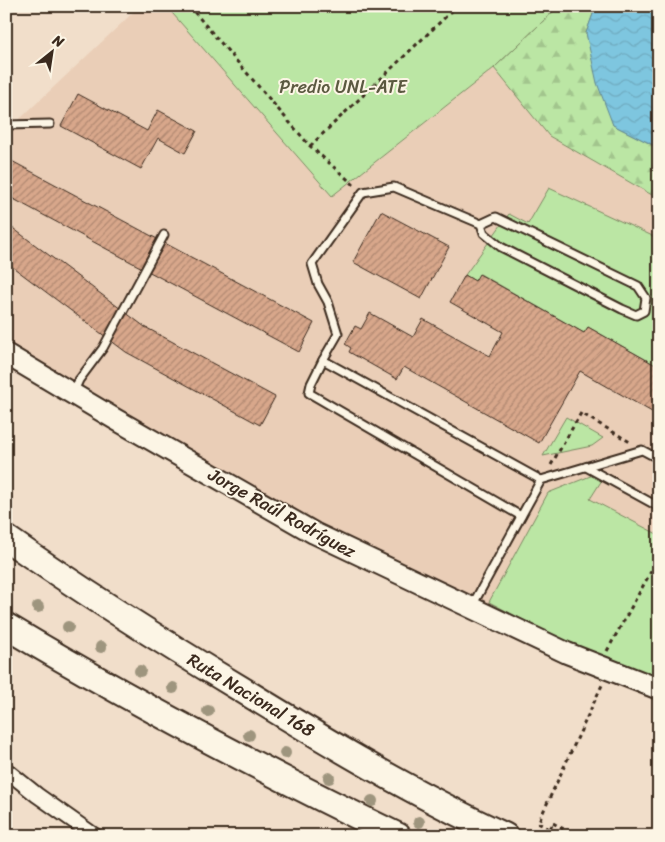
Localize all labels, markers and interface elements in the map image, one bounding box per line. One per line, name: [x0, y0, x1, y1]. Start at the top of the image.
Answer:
text: N: [47, 27, 69, 55]
north arrow: [28, 28, 78, 78]
park label: Predio UNL-ATE: [279, 71, 408, 103]
street label: Jorge Raúl Rodríguez: [201, 459, 362, 567]
street label: Ruta Nacional 168: [181, 644, 321, 746]

